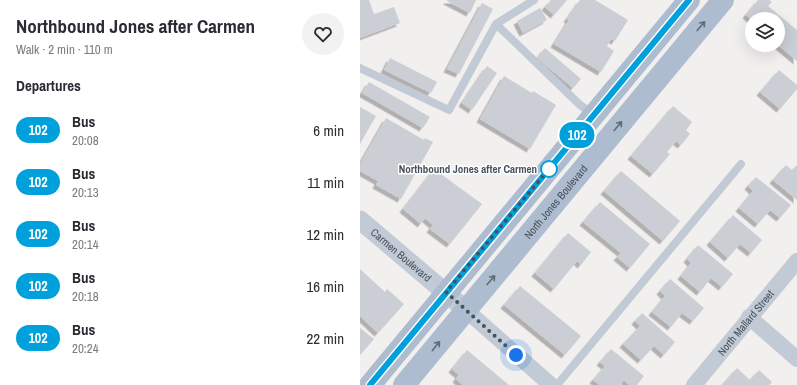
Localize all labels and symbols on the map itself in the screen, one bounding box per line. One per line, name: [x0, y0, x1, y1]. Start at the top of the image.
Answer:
one-way arrow: [697, 21, 706, 32]
one-way arrow: [614, 121, 623, 132]
line badge: 102: [554, 122, 600, 148]
marker: Northbound Jones after Carmen: [540, 160, 558, 178]
place label: Northbound Jones after Carmen: [399, 162, 537, 176]
street label: North Jones Boulevard: [521, 162, 591, 242]
street label: Carmen Boulevard: [368, 225, 434, 285]
one-way arrow: [486, 275, 495, 285]
street label: North Mallard Street: [715, 287, 777, 358]
one-way arrow: [432, 340, 440, 351]
your location: [506, 345, 526, 365]

